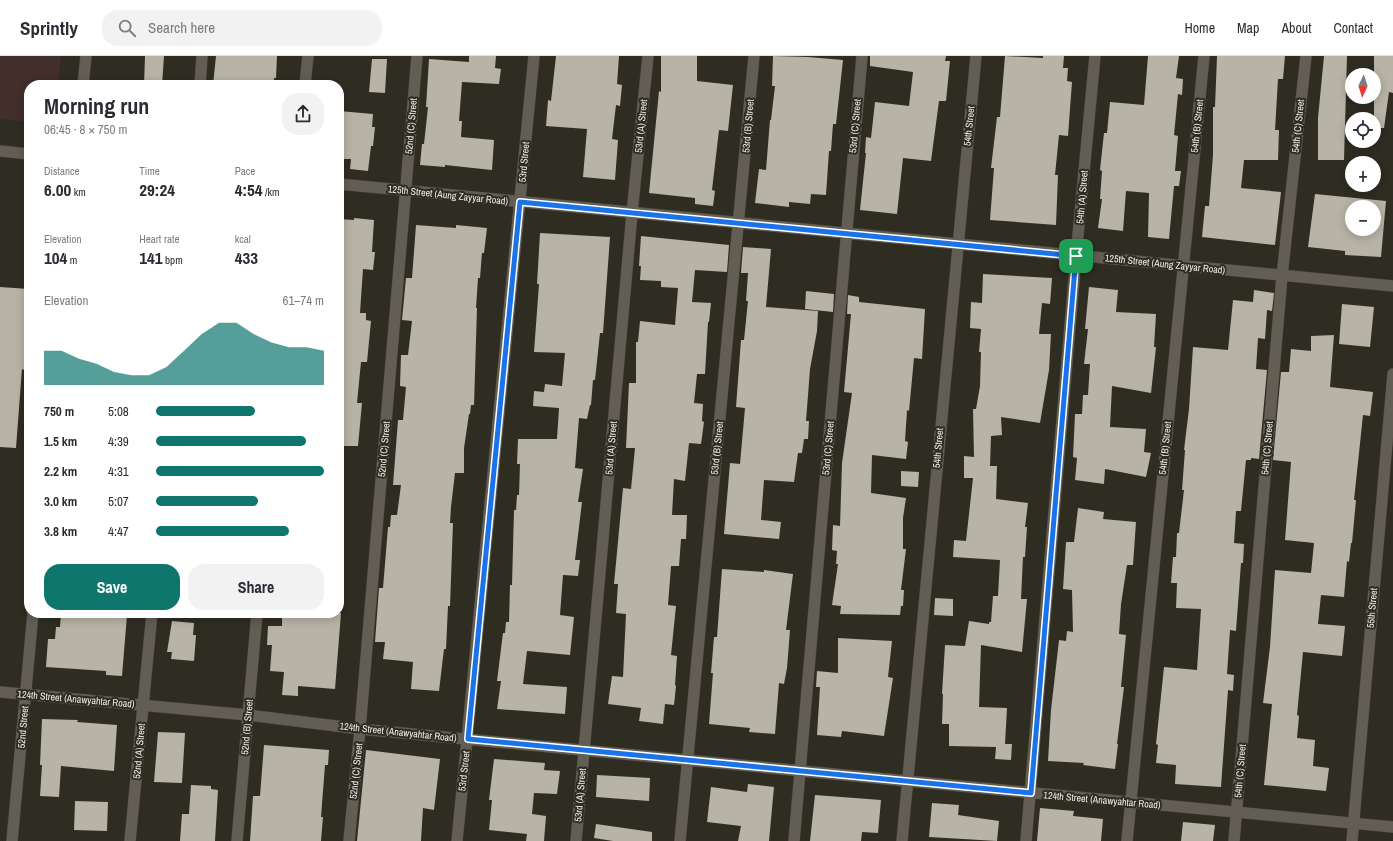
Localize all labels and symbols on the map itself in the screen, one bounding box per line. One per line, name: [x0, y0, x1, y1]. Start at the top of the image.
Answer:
north arrow: [1345, 68, 1381, 104]
street label: 52nd (C) Street: [402, 97, 420, 154]
street label: 53rd (A) Street: [632, 98, 650, 153]
street label: 53rd (B) Street: [739, 98, 757, 153]
street label: 53rd (C) Street: [846, 98, 864, 154]
street label: 54th (B) Street: [1188, 98, 1206, 153]
street label: 54th (C) Street: [1289, 98, 1307, 153]
street label: 54th Street: [960, 105, 978, 147]
street label: 53rd Street: [516, 141, 532, 183]
street label: 54th (A) Street: [1073, 169, 1091, 224]
street label: 125th Street (Aung Zayyar Road): [387, 182, 509, 208]
pin: [1059, 239, 1093, 273]
street label: 125th Street (Aung Zayyar Road): [1104, 251, 1226, 277]
street label: 52nd (C) Street: [375, 420, 393, 477]
street label: 53rd (A) Street: [602, 420, 620, 475]
street label: 53rd (B) Street: [708, 420, 726, 475]
street label: 53rd (C) Street: [819, 420, 837, 476]
street label: 54th (B) Street: [1156, 420, 1174, 475]
street label: 54th (C) Street: [1258, 420, 1276, 475]
street label: 54th Street: [930, 427, 946, 469]
street label: 55th Street: [1364, 587, 1380, 629]
street label: 124th Street (Anawyahtar Road): [17, 687, 135, 711]
street label: 52nd (B) Street: [238, 698, 256, 755]
street label: 52nd Street: [15, 705, 31, 749]
street label: 124th Street (Anawyahtar Road): [339, 719, 457, 745]
street label: 52nd (A) Street: [130, 722, 148, 779]
street label: 52nd (C) Street: [347, 742, 365, 800]
street label: 54th (C) Street: [1231, 743, 1249, 798]
street label: 53rd Street: [455, 749, 473, 792]
street label: 53rd (A) Street: [571, 767, 589, 822]
street label: 124th Street (Anawyahtar Road): [1043, 788, 1161, 812]

